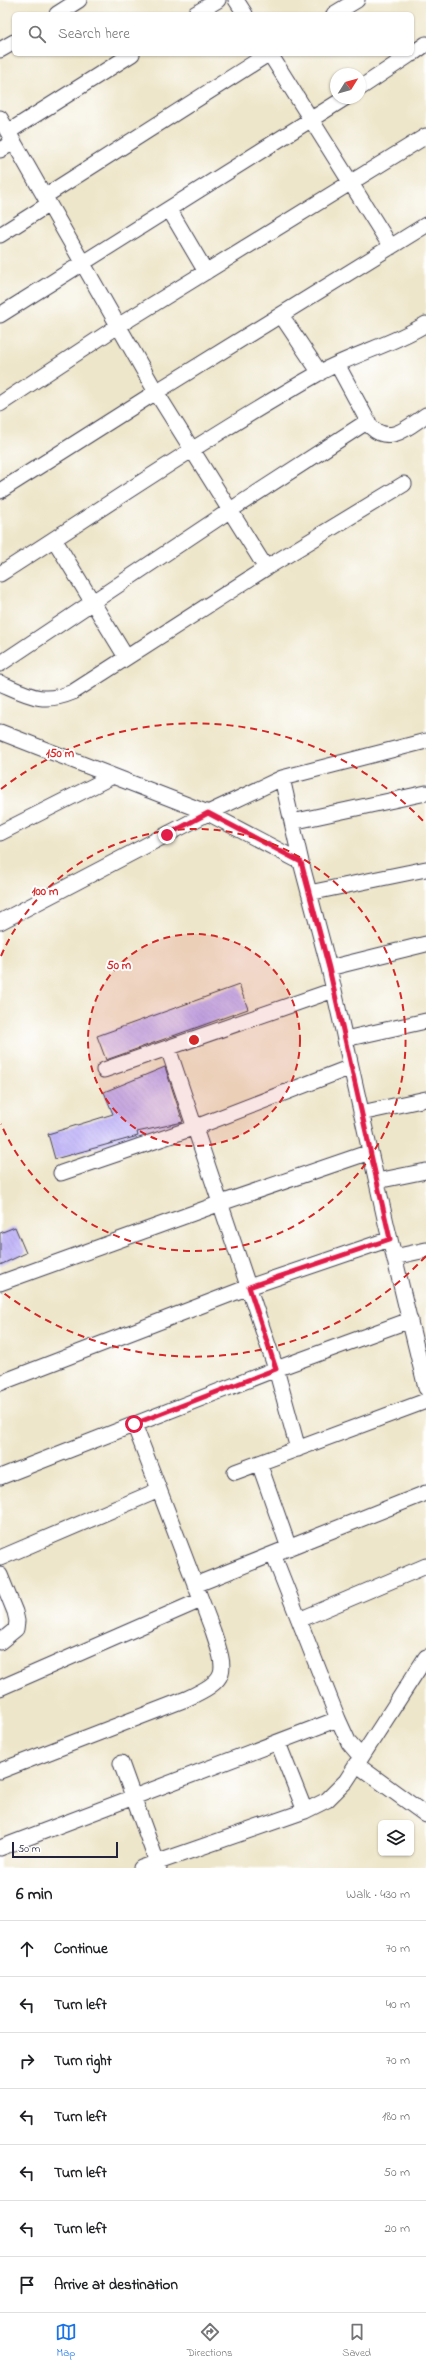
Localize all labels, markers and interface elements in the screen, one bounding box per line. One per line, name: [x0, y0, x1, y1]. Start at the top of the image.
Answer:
search box: [12, 12, 414, 56]
icon: search: [26, 23, 48, 45]
text: Search here: [58, 23, 130, 45]
north arrow: [330, 68, 366, 104]
text: 150 m: [46, 745, 75, 763]
route end: [158, 826, 176, 844]
text: 100 m: [32, 883, 59, 901]
text: 50 m: [107, 957, 132, 975]
centre of rings: [187, 1033, 201, 1047]
route start: [125, 1415, 143, 1433]
map controls: [378, 1820, 414, 1856]
button: layers: [378, 1820, 414, 1856]
scale bar: [12, 1840, 118, 1859]
text: 50 m: [18, 1841, 40, 1857]
text: 6 min: [16, 1882, 52, 1907]
text: Walk · 430 m: [346, 1885, 410, 1904]
icon: ahead: [16, 1938, 38, 1960]
text: Continue: [54, 1938, 108, 1960]
text: 70 m: [386, 1939, 410, 1958]
icon: left: [16, 1994, 38, 2016]
text: Turn left: [54, 1994, 107, 2016]
text: 40 m: [386, 1995, 410, 2014]
icon: right: [16, 2050, 38, 2072]
text: Turn right: [54, 2050, 112, 2072]
text: 70 m: [386, 2051, 410, 2070]
icon: left: [16, 2106, 38, 2128]
text: Turn left: [54, 2106, 107, 2128]
text: 180 m: [382, 2107, 410, 2126]
icon: left: [16, 2162, 38, 2184]
text: Turn left: [54, 2162, 107, 2184]
text: 50 m: [384, 2163, 410, 2182]
icon: left: [16, 2218, 38, 2240]
text: Turn left: [54, 2218, 107, 2240]
text: 20 m: [385, 2219, 410, 2238]
icon: arrive: [16, 2274, 38, 2296]
text: Arrive at destination: [54, 2274, 178, 2296]
tab: Map: [55, 2321, 77, 2361]
tab: Directions: [187, 2321, 232, 2361]
tab: Saved: [342, 2321, 371, 2361]

